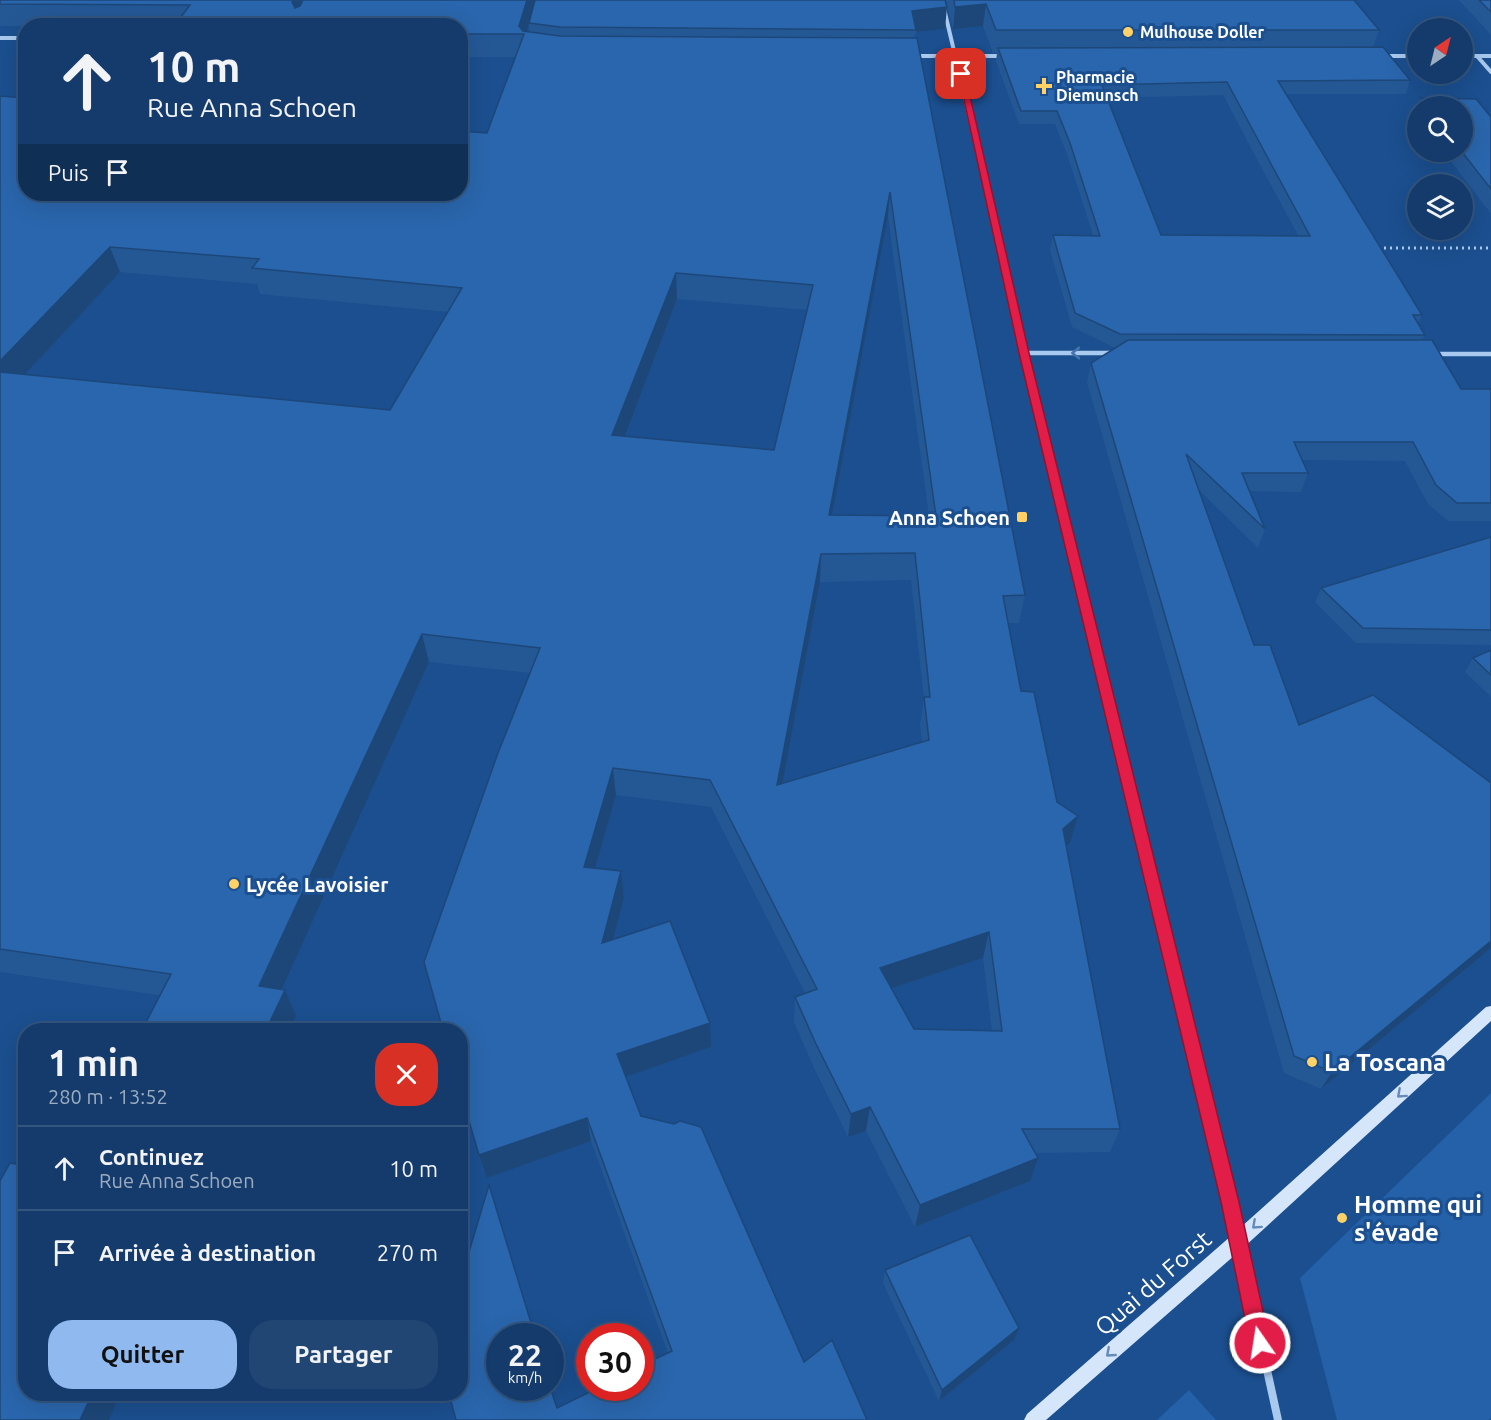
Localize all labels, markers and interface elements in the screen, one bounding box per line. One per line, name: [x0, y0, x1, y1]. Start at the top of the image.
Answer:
north arrow: [1407, 18, 1473, 84]
map controls: [1407, 18, 1473, 240]
place label: Mulhouse Doller: [1140, 23, 1265, 41]
marker: Mulhouse Doller: [1121, 25, 1135, 39]
icon: ahead: [48, 42, 126, 120]
text: 10 m: [147, 43, 241, 90]
pin: [935, 48, 986, 99]
icon: arrive: [944, 57, 977, 90]
place label: Pharmacie Diemunsch: [1056, 68, 1139, 104]
marker: Pharmacie Diemunsch: [1037, 79, 1051, 93]
text: Rue Anna Schoen: [147, 92, 357, 122]
button: search: [1407, 96, 1473, 162]
icon: arrive: [101, 156, 134, 189]
text: Puis: [48, 160, 89, 185]
button: layers: [1407, 174, 1473, 240]
one-way arrow: [1071, 347, 1080, 359]
place label: Anna Schoen: [889, 506, 1010, 529]
marker: Anna Schoen: [1015, 510, 1029, 524]
place label: Lycée Lavoisier: [246, 873, 389, 896]
marker: Lycée Lavoisier: [227, 877, 241, 891]
text: 1 min: [48, 1042, 139, 1083]
button: close: [375, 1043, 438, 1106]
place label: La Toscana: [1324, 1049, 1446, 1076]
marker: La Toscana: [1305, 1055, 1319, 1069]
text: 280 m · 13:52: [48, 1085, 168, 1108]
one-way arrow: [1397, 1087, 1408, 1098]
text: Continuez: [99, 1144, 204, 1169]
icon: ahead: [48, 1152, 81, 1185]
text: 10 m: [389, 1156, 438, 1181]
text: Rue Anna Schoen: [99, 1169, 255, 1192]
place label: Homme qui s'évade: [1354, 1191, 1482, 1246]
marker: Homme qui s'évade: [1335, 1211, 1349, 1225]
one-way arrow: [1253, 1218, 1263, 1229]
street label: Quai du Forst: [1089, 1225, 1217, 1341]
icon: arrive: [48, 1236, 81, 1269]
text: Arrivée à destination: [99, 1240, 316, 1265]
text: 270 m: [377, 1240, 438, 1265]
position arrow: [1228, 1311, 1292, 1375]
button: Quitter: [48, 1320, 237, 1389]
button: Partager: [249, 1320, 438, 1389]
speed limit sign: 30: [576, 1323, 654, 1401]
text: 22: [508, 1338, 542, 1372]
one-way arrow: [1106, 1346, 1116, 1357]
text: km/h: [508, 1369, 542, 1386]

